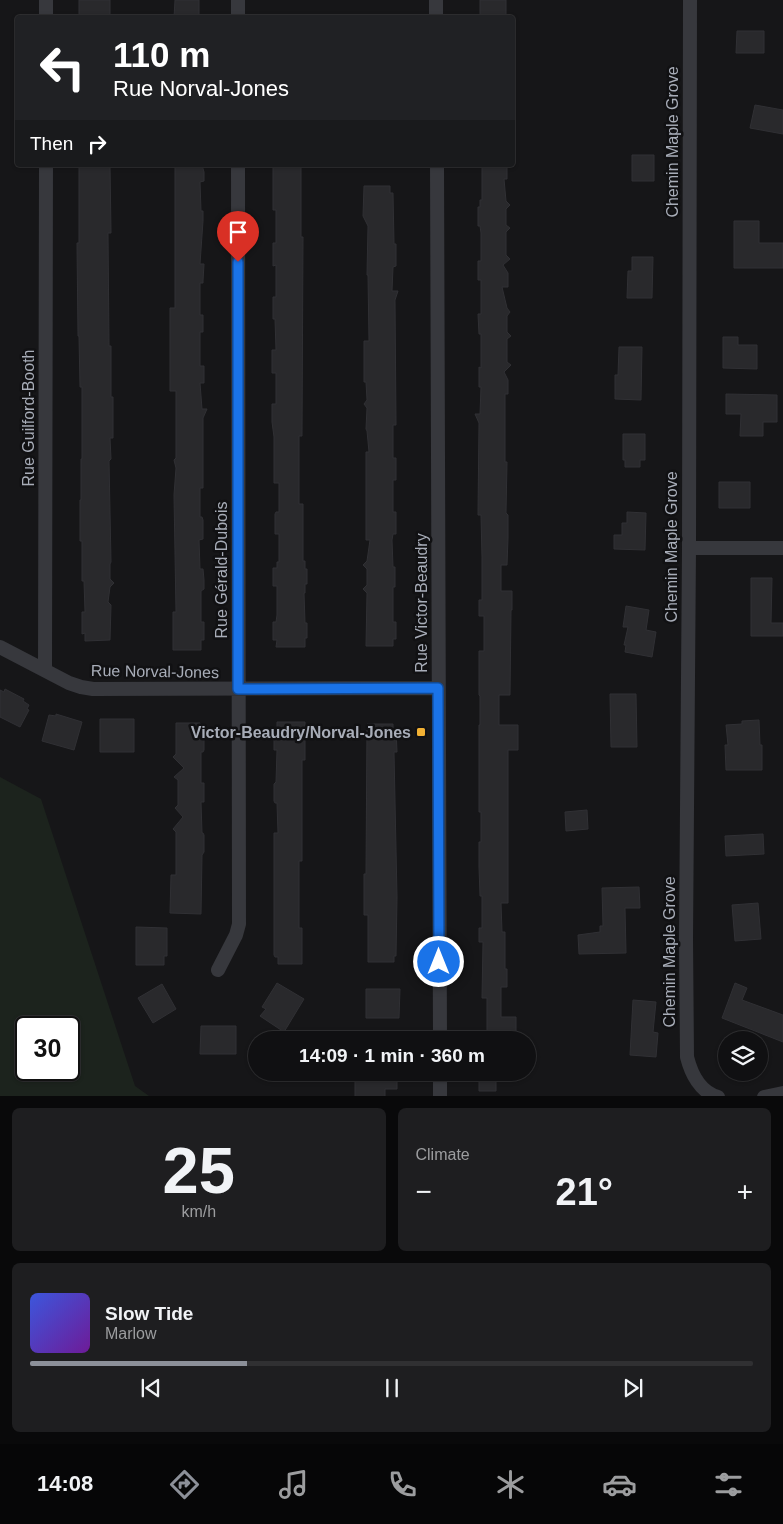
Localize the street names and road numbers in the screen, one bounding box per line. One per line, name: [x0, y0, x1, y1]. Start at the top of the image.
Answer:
street label: Chemin Maple Grove: [664, 66, 681, 218]
street label: Rue Guilford-Booth: [20, 350, 37, 486]
street label: Chemin Maple Grove: [663, 471, 680, 623]
street label: Rue Gérald-Dubois: [213, 502, 230, 638]
street label: Rue Victor-Beaudry: [413, 533, 430, 673]
street label: Rue Norval-Jones: [91, 662, 219, 681]
street label: Chemin Maple Grove: [661, 876, 678, 1028]

